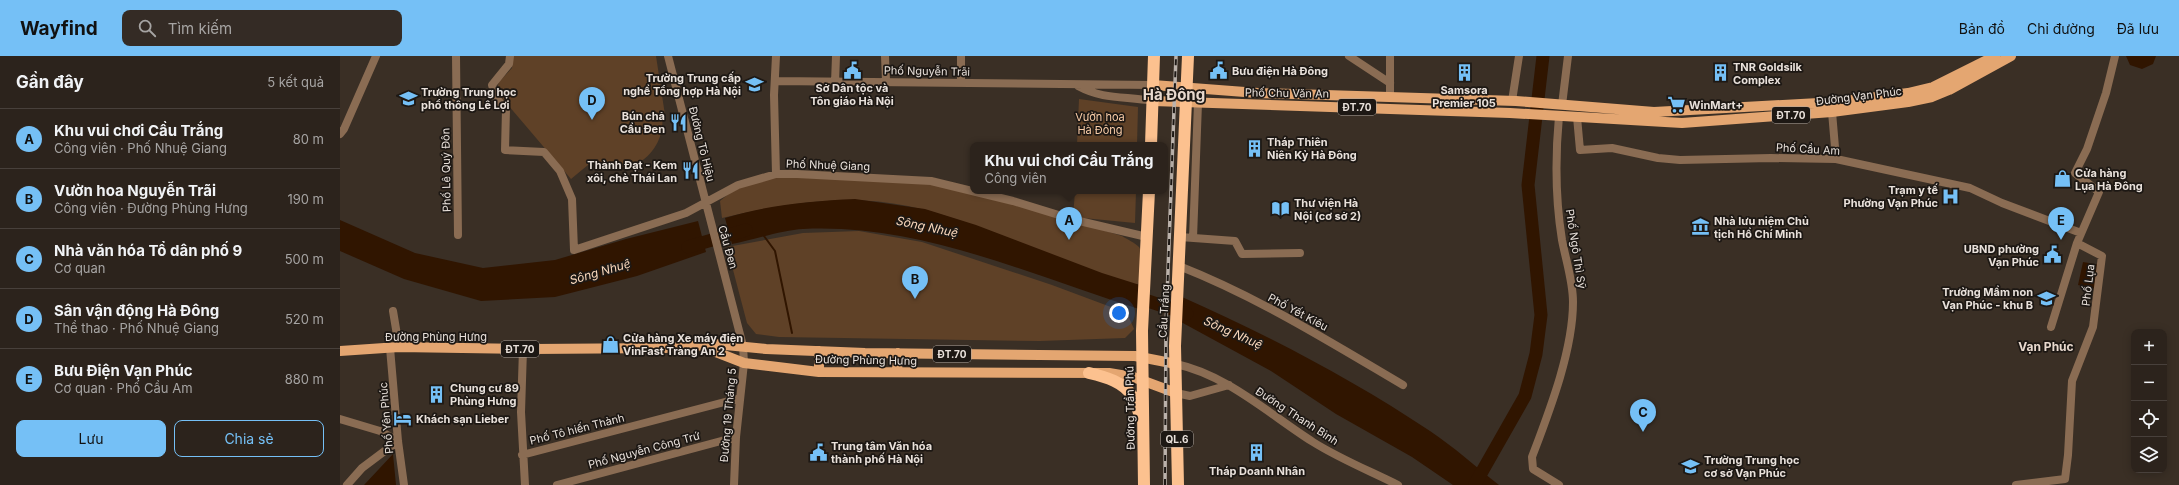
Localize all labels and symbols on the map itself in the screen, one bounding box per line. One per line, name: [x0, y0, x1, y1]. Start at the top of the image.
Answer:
public building icon: Sở Dân tộc và Tôn giáo Hà Nội: [842, 60, 862, 80]
place label: TNR Goldsilk Complex: [1733, 60, 1803, 87]
public building icon: Bưu điện Hà Đông: [1209, 61, 1229, 81]
street label: Phố Nguyễn Trãi: [884, 62, 970, 79]
building icon: Samsora Premier 105: [1454, 62, 1474, 82]
building icon: TNR Goldsilk Complex: [1710, 63, 1730, 83]
place label: Bưu điện Hà Đông: [1232, 64, 1328, 78]
place label: Trường Trung cấp nghề Tổng hợp Hà Nội: [623, 71, 741, 98]
school or university icon: Trường Trung cấp nghề Tổng hợp Hà Nội: [744, 74, 764, 94]
place label: Sở Dân tộc và Tôn giáo Hà Nội: [810, 81, 894, 108]
place label: Samsora Premier 105: [1432, 83, 1496, 110]
street label: Đường Vạn Phúc: [1815, 84, 1903, 108]
place label: Trường Trung học phổ thông Lê Lợi: [421, 85, 517, 112]
district label: Hà Đông: [1143, 85, 1205, 104]
street label: Phố Chu Văn An: [1245, 85, 1329, 101]
pin: D: [579, 87, 605, 120]
school or university icon: Trường Trung học phổ thông Lê Lợi: [398, 88, 418, 108]
supermarket icon: WinMart+: [1666, 95, 1686, 115]
place label: WinMart+: [1689, 98, 1743, 112]
road number: ĐT.70: [1338, 99, 1376, 115]
street label: Đường Tô Hiệu: [686, 105, 718, 183]
road number: ĐT.70: [1772, 107, 1810, 123]
place label: Bún chả Cầu Đen: [620, 109, 665, 136]
park label: Vườn hoa Hà Đông: [1075, 110, 1125, 137]
restaurant icon: Bún chả Cầu Đen: [668, 112, 688, 132]
street label: Phố Lê Quý Đôn: [438, 128, 454, 212]
place label: Tháp Thiên Niên Kỷ Hà Đông: [1267, 135, 1357, 162]
building icon: Tháp Thiên Niên Kỷ Hà Đông: [1244, 138, 1264, 158]
street label: Phố Cầu Am: [1776, 140, 1840, 158]
street label: Phố Nhuệ Giang: [786, 157, 870, 173]
place label: Thành Đạt - Kem xôi, chè Thái Lan: [587, 158, 677, 185]
restaurant icon: Thành Đạt - Kem xôi, chè Thái Lan: [680, 161, 700, 181]
place label: Cửa hàng Lụa Hà Đông: [2075, 166, 2143, 193]
shop icon: Cửa hàng Lụa Hà Đông: [2052, 169, 2072, 189]
place label: Trạm y tế Phường Vạn Phúc: [1844, 183, 1939, 210]
hospital icon: Trạm y tế Phường Vạn Phúc: [1941, 186, 1961, 206]
place label: Thư viện Hà Nội (cơ sở 2): [1294, 196, 1361, 223]
library icon: Thư viện Hà Nội (cơ sở 2): [1271, 199, 1291, 219]
pin: A: [1056, 207, 1082, 240]
pin: E: [2048, 207, 2074, 240]
street label: Phố Ngô Thì Sỹ: [1563, 208, 1589, 290]
water label: Sông Nhuệ: [895, 213, 959, 240]
place label: Nhà lưu niệm Chủ tịch Hồ Chí Minh: [1714, 214, 1809, 241]
museum icon: Nhà lưu niệm Chủ tịch Hồ Chí Minh: [1691, 217, 1711, 237]
street label: Cầu Đen: [715, 224, 741, 270]
place label: UBND phường Vạn Phúc: [1964, 242, 2040, 269]
public building icon: UBND phường Vạn Phúc: [2042, 245, 2062, 265]
water label: Sông Nhuệ: [568, 256, 632, 287]
street label: Phố Lụa: [2078, 263, 2098, 307]
pin: B: [902, 266, 928, 299]
street label: Cầu Trắng: [1156, 284, 1172, 338]
place label: Trường Mầm non Vạn Phúc - khu B: [1942, 285, 2033, 312]
school or university icon: Trường Mầm non Vạn Phúc - khu B: [2036, 288, 2056, 308]
street label: Phố Yết Kiêu: [1266, 290, 1330, 334]
your location: [1109, 303, 1129, 323]
water label: Sông Nhuệ: [1201, 313, 1265, 352]
street label: Đường Phùng Hưng: [385, 330, 487, 344]
place label: Cửa hàng Xe máy điện VinFast Tràng An 2: [623, 331, 743, 358]
shop icon: Cửa hàng Xe máy điện VinFast Tràng An 2: [600, 334, 620, 354]
district label: Vạn Phúc: [2018, 339, 2074, 354]
road number: ĐT.70: [501, 341, 539, 357]
road number: ĐT.70: [933, 346, 971, 362]
street label: Đường Phùng Hưng: [815, 352, 917, 368]
street label: Đường Trần Phú: [1122, 366, 1138, 450]
street label: Đường 19 Tháng 5: [717, 367, 739, 463]
street label: Phố Yên Phúc: [376, 381, 396, 455]
place label: Chung cư 89 Phùng Hưng: [450, 381, 519, 408]
building icon: Chung cư 89 Phùng Hưng: [427, 384, 447, 404]
street label: Đường Thanh Bình: [1253, 384, 1341, 448]
pin: C: [1630, 399, 1656, 432]
hotel icon: Khách sạn Lieber: [393, 409, 413, 429]
street label: Phố Tô hiến Thành: [528, 410, 626, 448]
place label: Khách sạn Lieber: [416, 412, 509, 426]
street label: Phố Nguyễn Công Trứ: [586, 427, 702, 472]
road number: QL.6: [1161, 431, 1193, 447]
place label: Trung tâm Văn hóa thành phố Hà Nội: [831, 439, 932, 466]
public building icon: Trung tâm Văn hóa thành phố Hà Nội: [808, 442, 828, 462]
building icon: Tháp Doanh Nhân: [1247, 443, 1267, 463]
place label: Trường Trung học cơ sở Vạn Phúc: [1704, 453, 1800, 480]
school or university icon: Trường Trung học cơ sở Vạn Phúc: [1681, 456, 1701, 476]
place label: Tháp Doanh Nhân: [1209, 464, 1305, 478]

